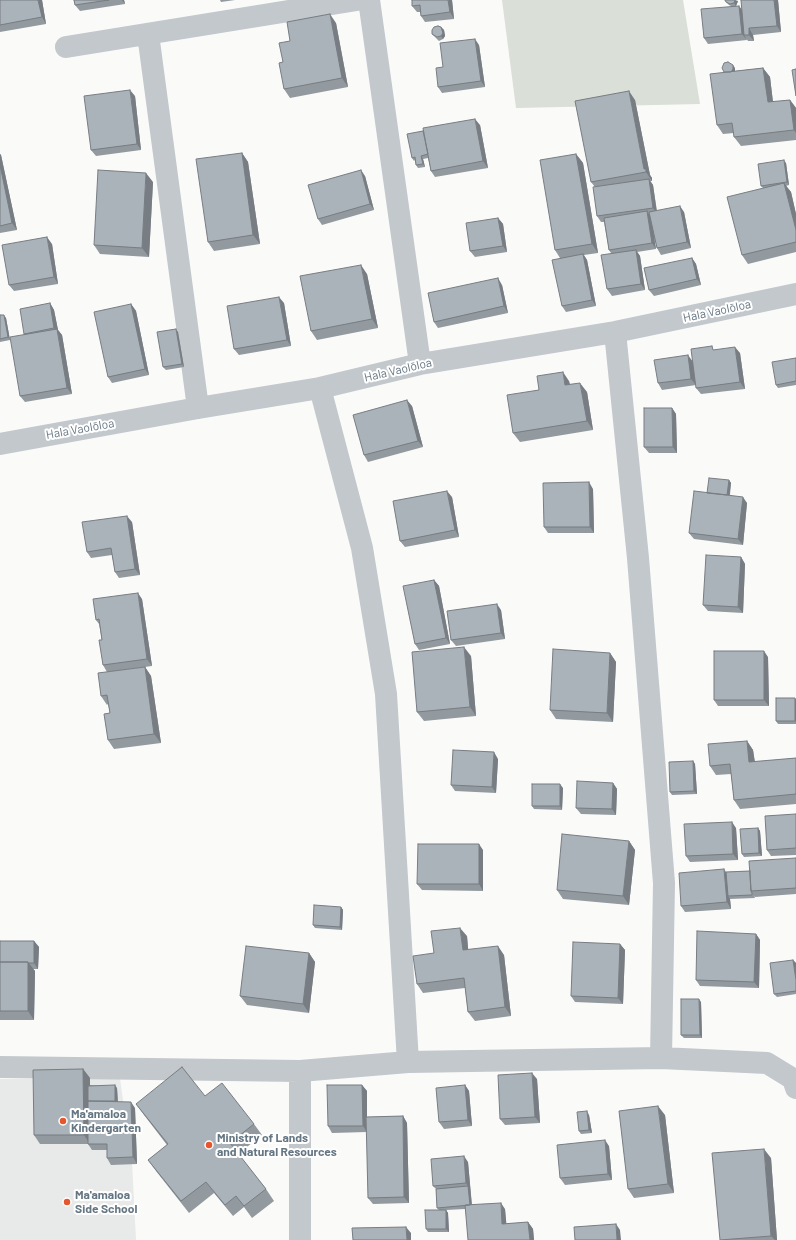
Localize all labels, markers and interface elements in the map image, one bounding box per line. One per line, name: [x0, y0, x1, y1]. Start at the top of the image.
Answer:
street label: Hala Vaolōloa: [682, 297, 752, 325]
street label: Hala Vaolōloa: [363, 355, 433, 385]
street label: Hala Vaolōloa: [45, 416, 115, 442]
place label: Ma'amaloa Kindergarten: [71, 1107, 141, 1135]
marker: Ma'amaloa Kindergarten: [58, 1116, 68, 1126]
place label: Ministry of Lands and Natural Resources: [217, 1131, 337, 1159]
marker: Ministry of Lands and Natural Resources: [204, 1140, 214, 1150]
place label: Ma'amaloa Side School: [75, 1188, 137, 1216]
marker: Ma'amaloa Side School: [62, 1197, 72, 1207]

